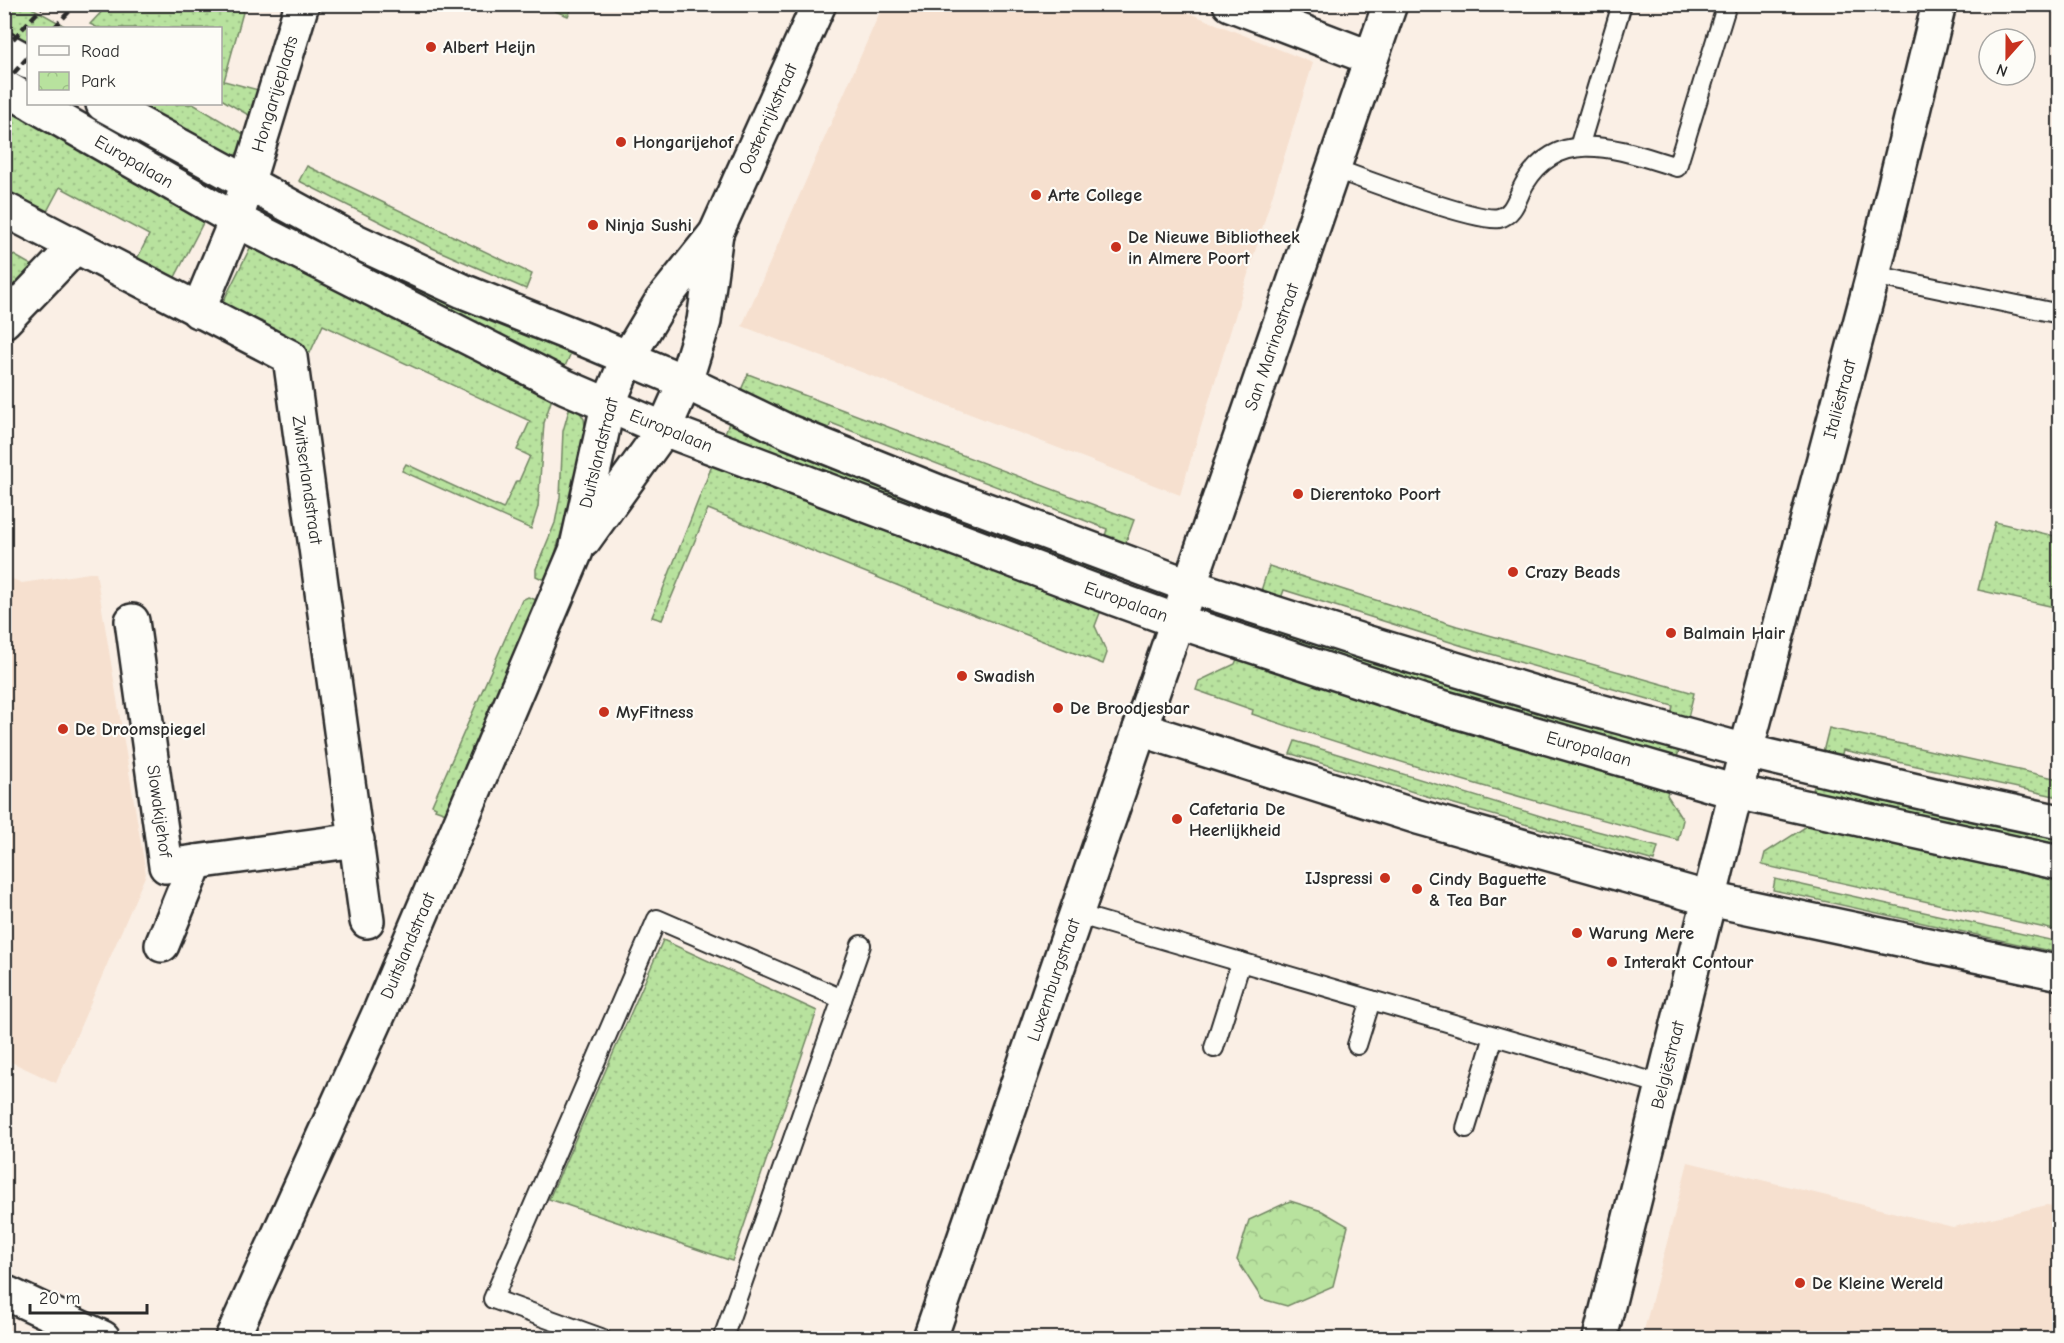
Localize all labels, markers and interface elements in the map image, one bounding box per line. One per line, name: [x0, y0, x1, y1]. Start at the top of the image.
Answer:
legend: [27, 27, 222, 105]
north arrow: [1977, 27, 2037, 87]
street label: Hongarijeplaats: [247, 33, 303, 155]
place label: Albert Heijn: [443, 37, 536, 58]
marker: Albert Heijn: [424, 40, 438, 54]
text: Road: [81, 41, 120, 62]
street label: Oostenrijkstraat: [734, 59, 802, 178]
text: N: [1994, 60, 2010, 80]
text: Park: [81, 71, 116, 92]
street label: Europalaan: [91, 131, 177, 193]
place label: Hongarijehof: [633, 132, 735, 153]
marker: Hongarijehof: [614, 135, 628, 149]
place label: Arte College: [1048, 185, 1142, 206]
marker: Arte College: [1029, 188, 1043, 202]
place label: Ninja Sushi: [605, 215, 692, 236]
marker: Ninja Sushi: [586, 218, 600, 232]
place label: De Nieuwe Bibliotheek in Almere Poort: [1128, 227, 1300, 269]
marker: De Nieuwe Bibliotheek in Almere Poort: [1109, 240, 1123, 254]
street label: San Marinostraat: [1240, 280, 1304, 413]
street label: Italiëstraat: [1819, 356, 1861, 441]
street label: Duitslandstraat: [575, 395, 623, 510]
street label: Europalaan: [626, 405, 716, 457]
street label: Zwitserlandstraat: [288, 414, 327, 547]
place label: Dierentoko Poort: [1310, 484, 1442, 505]
marker: Dierentoko Poort: [1291, 487, 1305, 501]
place label: Crazy Beads: [1525, 562, 1620, 583]
marker: Crazy Beads: [1506, 565, 1520, 579]
street label: Europalaan: [1081, 577, 1171, 627]
place label: Balmain Hair: [1683, 623, 1786, 644]
marker: Balmain Hair: [1664, 626, 1678, 640]
place label: Swadish: [974, 666, 1035, 687]
marker: Swadish: [955, 669, 969, 683]
place label: De Broodjesbar: [1070, 698, 1190, 719]
marker: De Broodjesbar: [1051, 701, 1065, 715]
place label: MyFitness: [616, 702, 694, 723]
marker: MyFitness: [597, 705, 611, 719]
place label: De Droomspiegel: [75, 719, 206, 740]
marker: De Droomspiegel: [56, 722, 70, 736]
street label: Europalaan: [1544, 727, 1634, 771]
street label: Slowakijehof: [142, 763, 176, 860]
place label: Cafetaria De Heerlijkheid: [1189, 799, 1285, 841]
marker: Cafetaria De Heerlijkheid: [1170, 812, 1184, 826]
place label: IJspressi: [1305, 868, 1373, 889]
place label: Cindy Baguette & Tea Bar: [1429, 869, 1547, 911]
marker: IJspressi: [1378, 871, 1392, 885]
marker: Cindy Baguette & Tea Bar: [1410, 882, 1424, 896]
street label: Duitslandstraat: [376, 889, 440, 1002]
street label: Luxemburgstraat: [1023, 915, 1085, 1044]
place label: Warung Mere: [1589, 923, 1694, 944]
marker: Warung Mere: [1570, 926, 1584, 940]
place label: Interakt Contour: [1624, 952, 1754, 973]
marker: Interakt Contour: [1605, 955, 1619, 969]
street label: Belgiëstraat: [1647, 1018, 1689, 1111]
place label: De Kleine Wereld: [1812, 1273, 1943, 1294]
marker: De Kleine Wereld: [1793, 1276, 1807, 1290]
scale bar: [30, 1277, 147, 1315]
text: 20 m: [39, 1288, 80, 1309]

